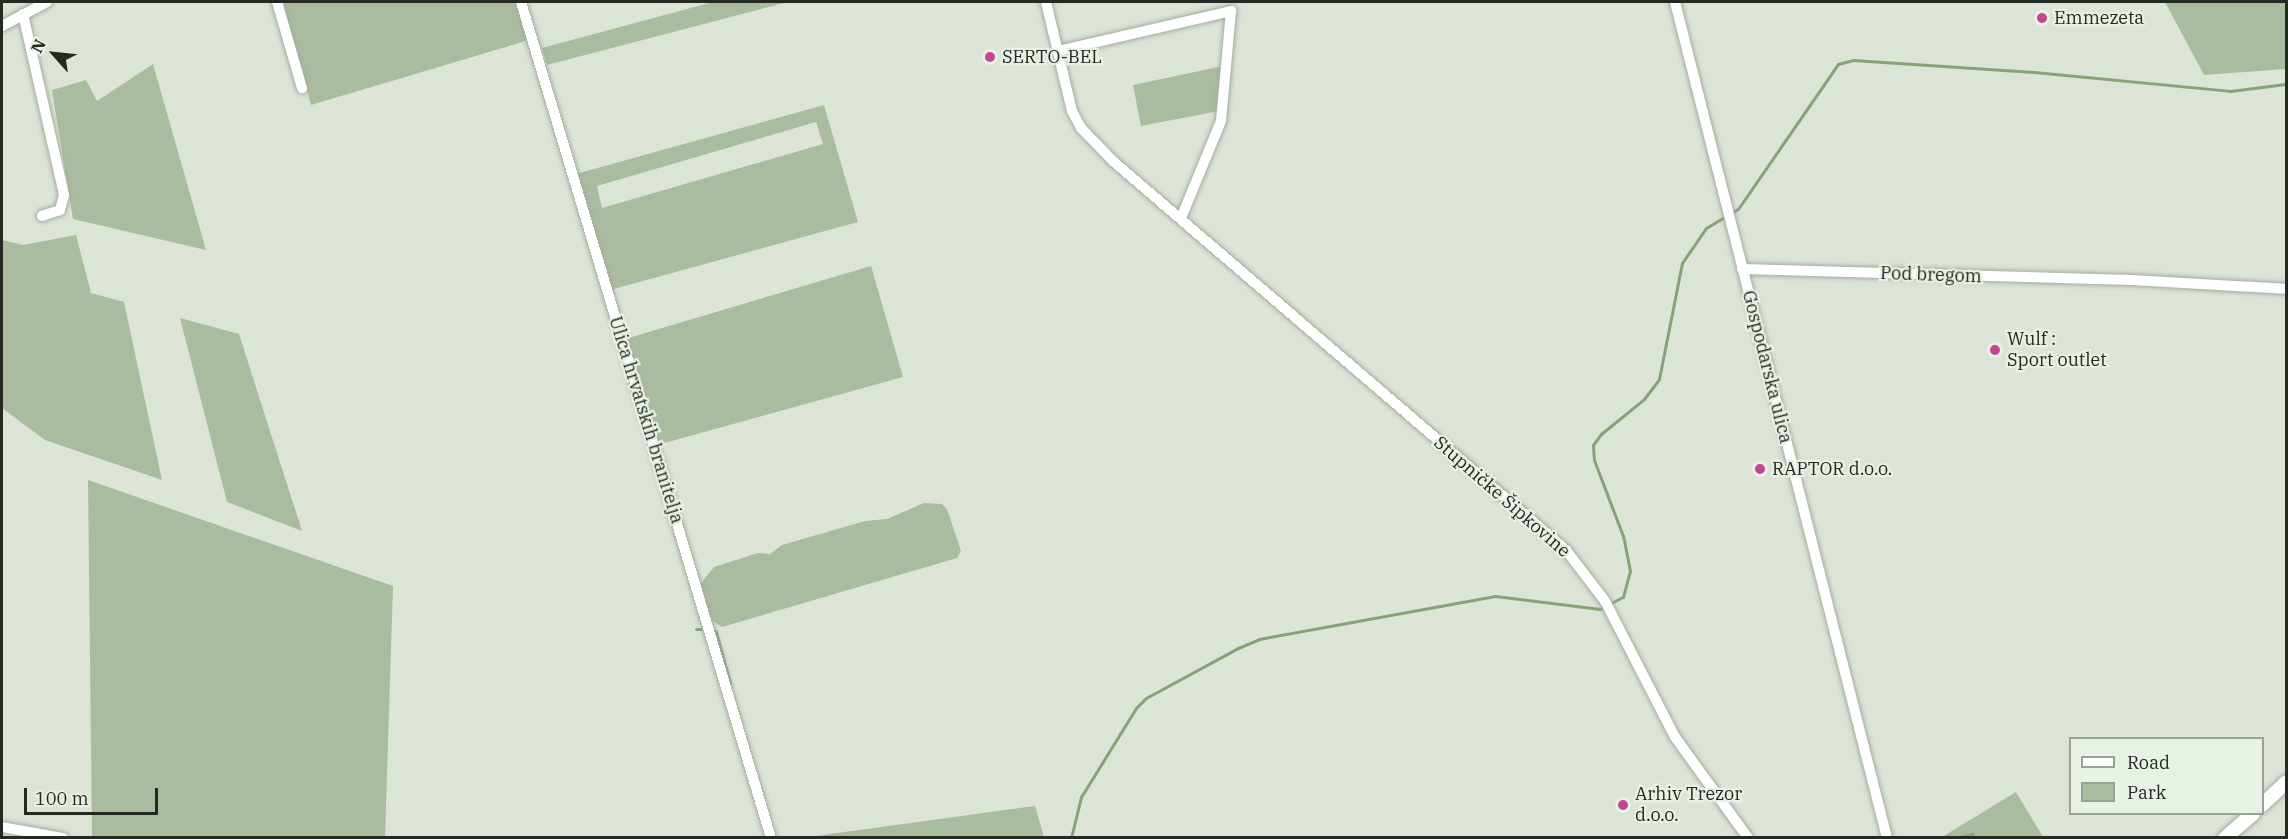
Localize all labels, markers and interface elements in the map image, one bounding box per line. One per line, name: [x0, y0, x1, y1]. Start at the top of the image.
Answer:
place label: Emmezeta: [2054, 7, 2144, 29]
marker: Emmezeta: [2035, 11, 2049, 25]
north arrow: [24, 24, 84, 84]
text: N: [26, 36, 50, 56]
place label: SERTO-BEL: [1002, 46, 1102, 68]
marker: SERTO-BEL: [983, 50, 997, 64]
street label: Pod bregom: [1880, 262, 1982, 288]
street label: Gospodarska ulica: [1738, 288, 1796, 446]
street label: Ulica hrvatskih branitelja: [604, 314, 688, 526]
place label: Wulf : Sport outlet: [2007, 329, 2107, 372]
marker: Wulf : Sport outlet: [1988, 343, 2002, 357]
street label: Stupničke Šipkovine: [1429, 432, 1575, 562]
place label: RAPTOR d.o.o.: [1772, 458, 1892, 480]
marker: RAPTOR d.o.o.: [1753, 462, 1767, 476]
legend: [2069, 737, 2264, 815]
text: Road: [2127, 751, 2170, 774]
scale bar: [27, 776, 160, 814]
text: Park: [2127, 781, 2166, 804]
place label: Arhiv Trezor d.o.o.: [1635, 784, 1742, 826]
text: 100 m: [35, 787, 89, 810]
marker: Arhiv Trezor d.o.o.: [1616, 798, 1630, 812]

